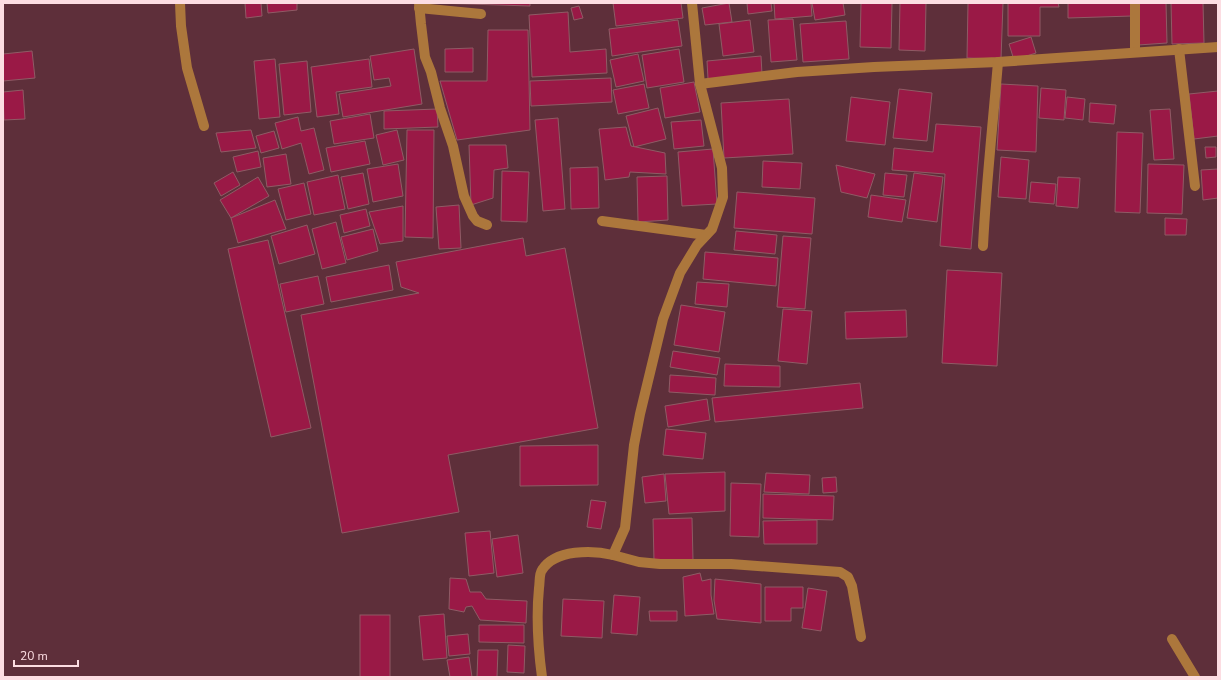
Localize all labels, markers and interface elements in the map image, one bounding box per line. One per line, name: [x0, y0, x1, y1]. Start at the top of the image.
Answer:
scale bar: [14, 642, 78, 668]
text: 20 m: [20, 648, 48, 664]

